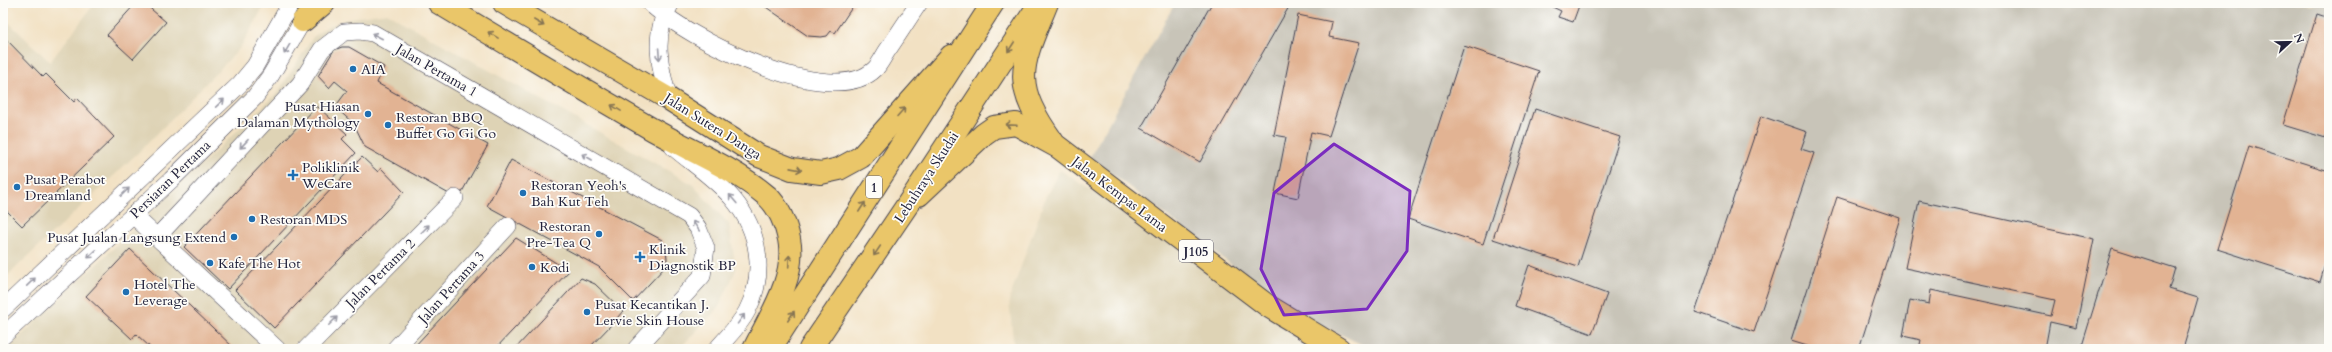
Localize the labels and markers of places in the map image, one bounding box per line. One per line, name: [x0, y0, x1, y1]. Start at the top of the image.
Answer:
place label: AIA: [361, 60, 386, 79]
marker: AIA: [348, 64, 358, 74]
place label: Pusat Hiasan Dalaman Mythology: [237, 97, 361, 132]
place label: Restoran BBQ Buffet Go Gi Go: [396, 108, 496, 143]
marker: Pusat Hiasan Dalaman Mythology: [363, 109, 373, 119]
marker: Restoran BBQ Buffet Go Gi Go: [383, 120, 393, 130]
place label: Poliklinik WeCare: [301, 158, 360, 193]
marker: Poliklinik WeCare: [287, 169, 299, 181]
place label: Pusat Perabot Dreamland: [25, 170, 106, 205]
place label: Restoran Yeoh's Bah Kut Teh: [531, 176, 627, 211]
marker: Pusat Perabot Dreamland: [12, 182, 22, 192]
marker: Restoran Yeoh's Bah Kut Teh: [518, 188, 528, 198]
place label: Restoran MDS: [260, 210, 347, 229]
marker: Restoran MDS: [247, 214, 257, 224]
place label: Restoran Pre-Tea Q: [527, 217, 591, 252]
place label: Pusat Jualan Langsung Extend: [47, 228, 227, 247]
marker: Restoran Pre-Tea Q: [594, 229, 604, 239]
marker: Pusat Jualan Langsung Extend: [229, 232, 239, 242]
place label: Klinik Diagnostik BP: [649, 240, 736, 275]
marker: Klinik Diagnostik BP: [634, 251, 646, 263]
place label: Kafe The Hot: [218, 254, 301, 273]
marker: Kafe The Hot: [205, 258, 215, 268]
place label: Kodi: [540, 258, 569, 277]
marker: Kodi: [527, 262, 537, 272]
place label: Hotel The Leverage: [134, 275, 196, 310]
marker: Hotel The Leverage: [121, 287, 131, 297]
place label: Pusat Kecantikan J. Lervie Skin House: [595, 295, 709, 330]
marker: Pusat Kecantikan J. Lervie Skin House: [582, 307, 592, 317]

